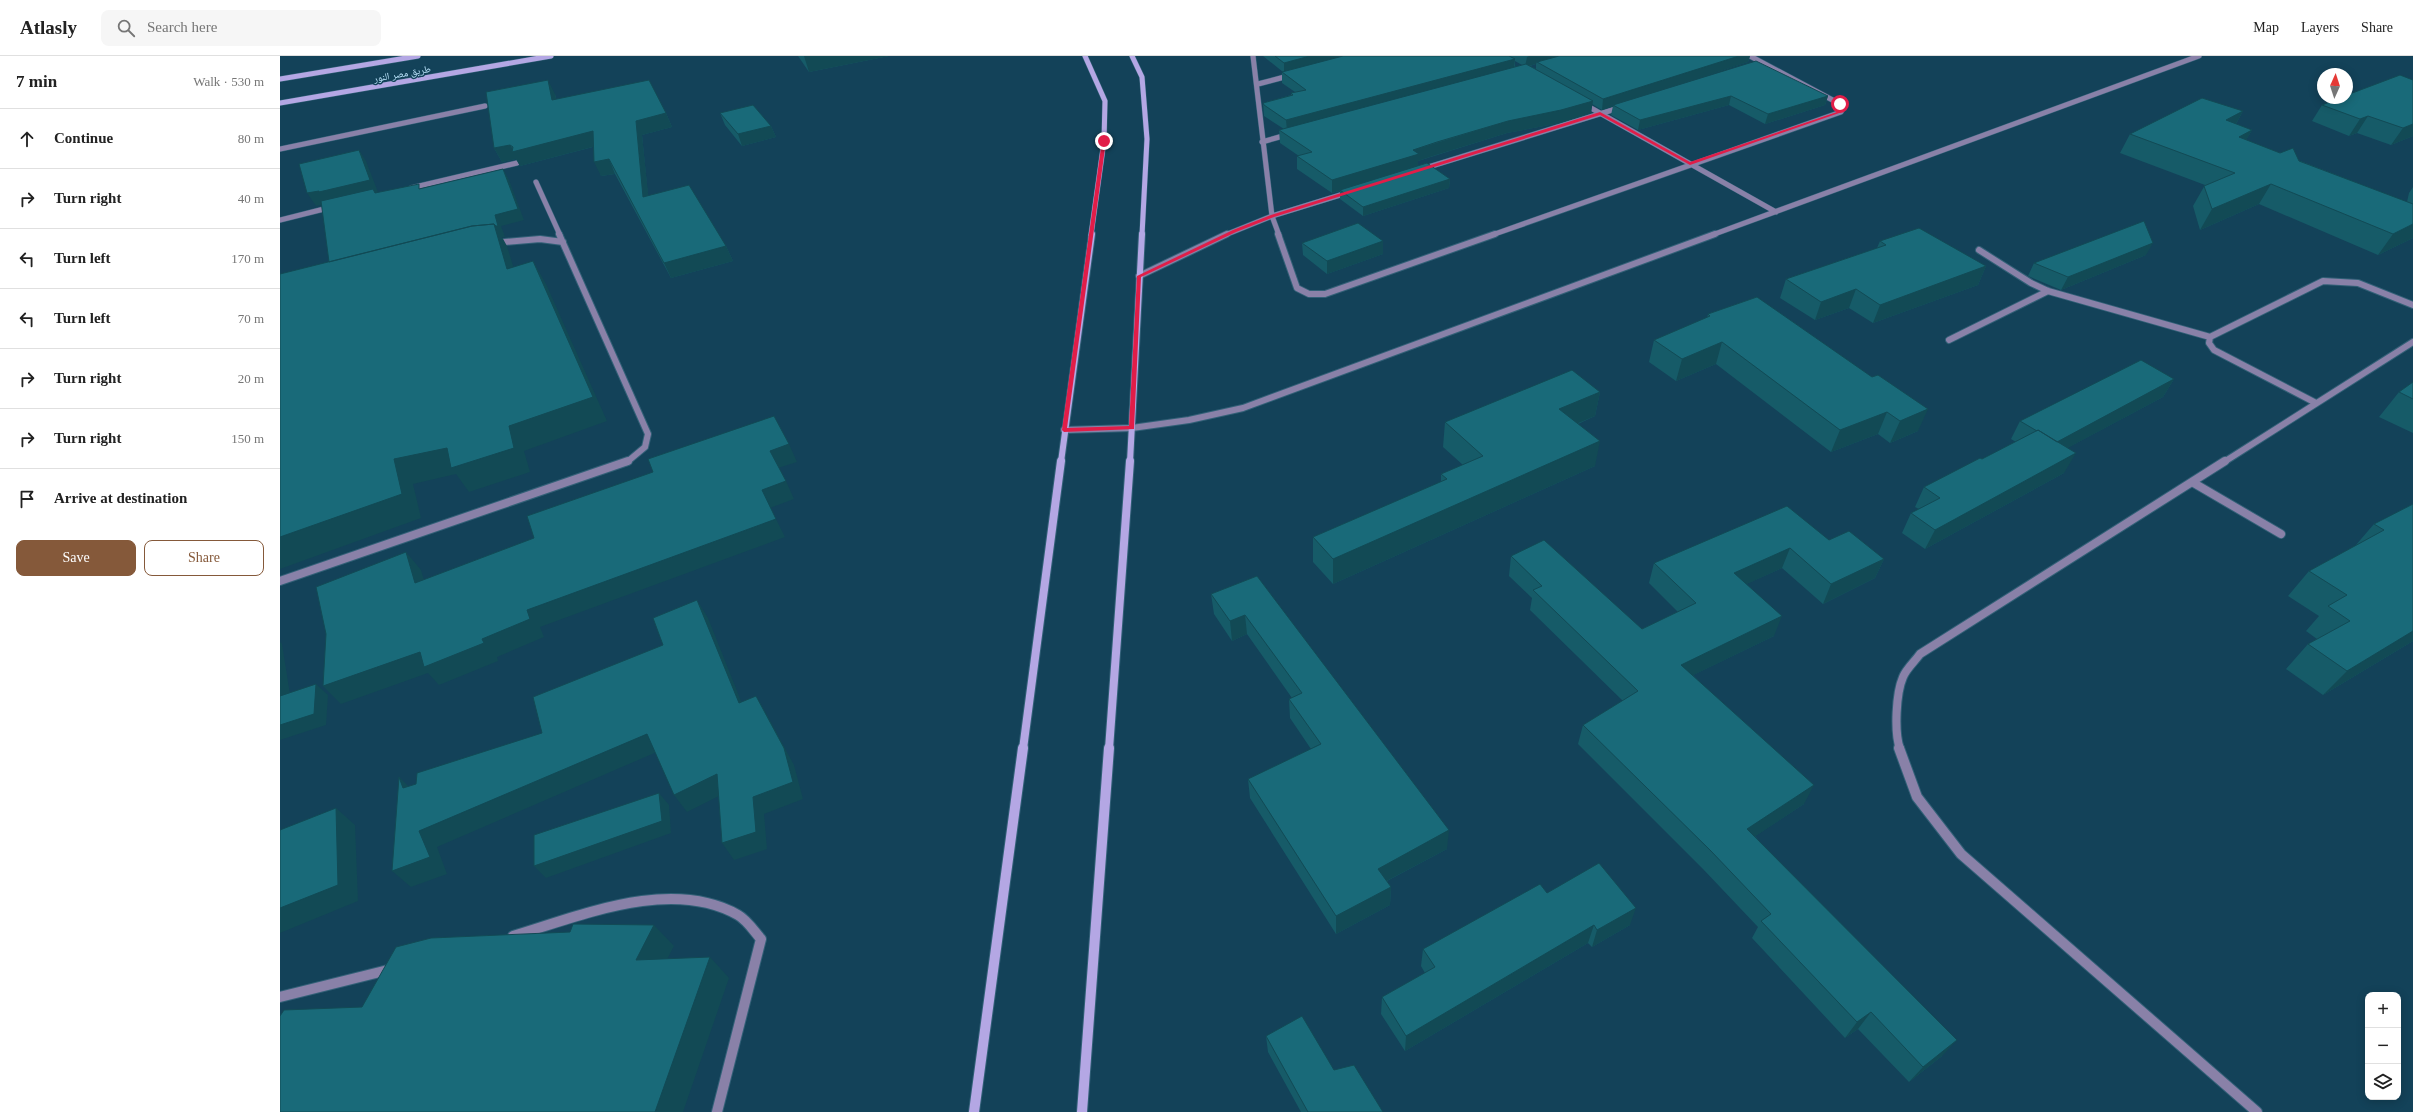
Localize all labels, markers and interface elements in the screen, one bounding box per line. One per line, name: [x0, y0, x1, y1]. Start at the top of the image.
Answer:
search box: [101, 10, 381, 46]
text: Atlasly: [20, 17, 77, 38]
icon: search: [115, 17, 137, 39]
text: Search here: [147, 19, 217, 35]
text: Map: [2253, 20, 2279, 35]
text: Layers: [2301, 20, 2339, 35]
text: Share: [2361, 20, 2393, 35]
street label: طريق مصر النور: [372, 63, 432, 85]
north arrow: [2317, 68, 2353, 104]
text: 7 min: [16, 72, 57, 91]
text: Walk · 530 m: [193, 74, 264, 89]
route start: [1831, 95, 1849, 113]
icon: ahead: [16, 128, 38, 150]
text: Continue: [54, 130, 113, 146]
text: 80 m: [238, 131, 264, 146]
route end: [1095, 132, 1113, 150]
icon: right: [16, 188, 38, 210]
text: Turn right: [54, 190, 121, 206]
text: 40 m: [238, 191, 264, 206]
icon: left: [16, 248, 38, 270]
text: Turn left: [54, 250, 111, 266]
text: 170 m: [231, 251, 264, 266]
icon: left: [16, 308, 38, 330]
text: Turn left: [54, 310, 111, 326]
text: 70 m: [238, 311, 264, 326]
icon: right: [16, 368, 38, 390]
text: Turn right: [54, 370, 121, 386]
text: 20 m: [238, 371, 264, 386]
icon: right: [16, 428, 38, 450]
text: Turn right: [54, 430, 121, 446]
text: 150 m: [231, 431, 264, 446]
icon: arrive: [16, 488, 38, 510]
text: Arrive at destination: [54, 490, 187, 506]
button: Save: [16, 540, 136, 576]
button: Share: [144, 540, 264, 576]
map controls: [2365, 992, 2401, 1100]
button: +: [2365, 992, 2401, 1028]
button: −: [2365, 1028, 2401, 1064]
button: layers: [2365, 1064, 2401, 1100]

